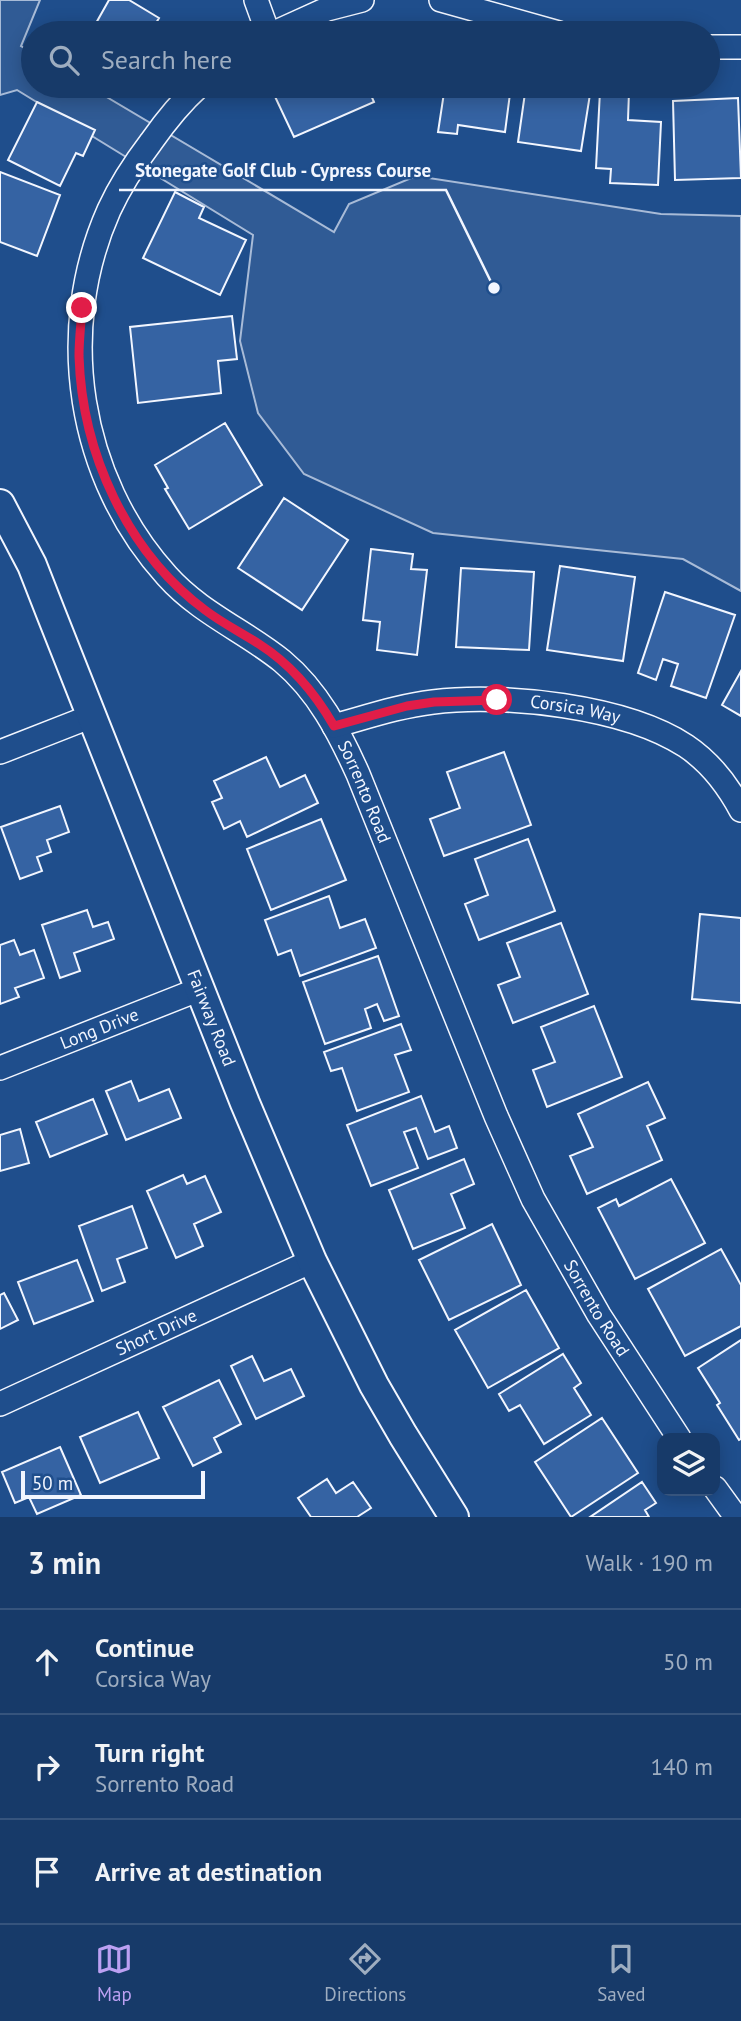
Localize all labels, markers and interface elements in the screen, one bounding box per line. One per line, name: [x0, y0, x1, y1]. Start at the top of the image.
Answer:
search box: [21, 21, 720, 98]
icon: search: [45, 41, 83, 79]
text: Search here: [101, 43, 232, 76]
callout: Stonegate Golf Club - Cypress Course: [119, 150, 446, 190]
text: Stonegate Golf Club - Cypress Course: [135, 158, 431, 182]
route end: [66, 292, 97, 323]
route start: [481, 684, 512, 715]
street label: Corsica Way: [529, 690, 624, 728]
street label: Sorrento Road: [333, 736, 397, 846]
street label: Fairway Road: [182, 966, 241, 1069]
street label: Long Drive: [57, 1002, 142, 1054]
street label: Sorrento Road: [559, 1255, 635, 1361]
street label: Short Drive: [112, 1303, 201, 1360]
map controls: [657, 1433, 720, 1496]
button: layers: [657, 1433, 720, 1496]
scale bar: [21, 1468, 205, 1500]
text: 50 m: [32, 1471, 73, 1495]
text: 3 min: [28, 1543, 101, 1582]
text: Walk · 190 m: [586, 1548, 713, 1577]
text: Continue: [95, 1631, 194, 1664]
icon: ahead: [28, 1643, 66, 1681]
text: 50 m: [663, 1647, 713, 1676]
text: Corsica Way: [95, 1664, 211, 1693]
text: Turn right: [95, 1736, 204, 1769]
icon: right: [28, 1748, 66, 1786]
text: 140 m: [651, 1752, 713, 1781]
text: Sorrento Road: [95, 1769, 234, 1798]
icon: arrive: [28, 1853, 66, 1891]
text: Arrive at destination: [95, 1855, 322, 1888]
tab: Map: [95, 1940, 133, 2006]
tab: Directions: [324, 1940, 406, 2006]
tab: Saved: [597, 1940, 646, 2006]

